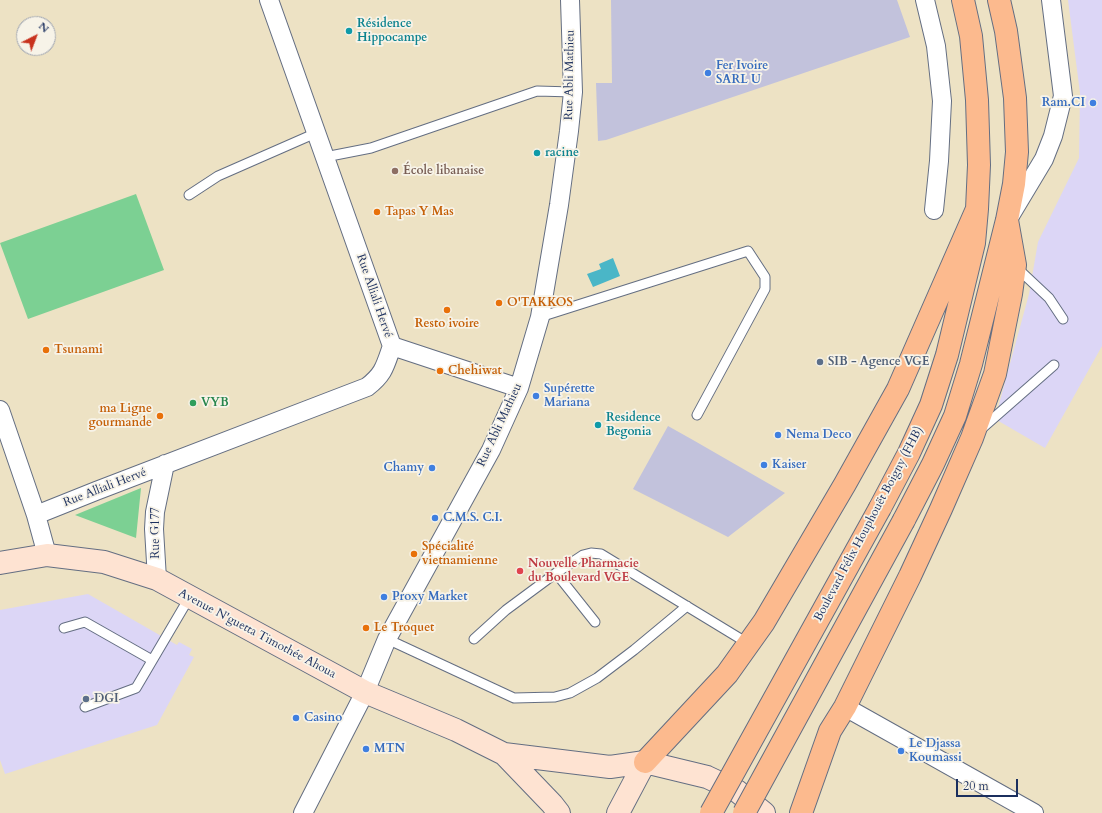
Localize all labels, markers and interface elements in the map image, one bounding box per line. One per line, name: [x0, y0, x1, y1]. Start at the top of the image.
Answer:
north arrow: [16, 16, 56, 56]
place label: Résidence Hippocampe: [357, 17, 427, 45]
text: N: [35, 19, 52, 36]
marker: Résidence Hippocampe: [344, 26, 354, 36]
street label: Rue Abli Mathieu: [562, 30, 578, 120]
place label: Fer Ivoire SARL U: [716, 59, 768, 87]
marker: Fer Ivoire SARL U: [703, 68, 713, 78]
place label: Ram.CI: [1042, 96, 1085, 110]
marker: Ram.CI: [1088, 98, 1098, 108]
place label: racine: [545, 146, 579, 160]
marker: racine: [532, 148, 542, 158]
place label: École libanaise: [403, 164, 484, 178]
marker: École libanaise: [390, 166, 400, 176]
place label: Tapas Y Mas: [385, 205, 454, 219]
marker: Tapas Y Mas: [372, 207, 382, 217]
street label: Rue Alliali Hervé: [353, 252, 395, 340]
place label: O'TAKKOS: [507, 296, 573, 310]
marker: O'TAKKOS: [494, 298, 504, 308]
marker: Resto ivoire: [442, 305, 452, 315]
place label: Resto ivoire: [415, 317, 479, 331]
place label: Tsunami: [54, 343, 103, 357]
marker: Tsunami: [41, 345, 51, 355]
place label: SIB - Agence VGE: [828, 355, 929, 369]
marker: SIB - Agence VGE: [815, 357, 825, 367]
place label: Chehiwat: [448, 364, 502, 378]
marker: Chehiwat: [435, 366, 445, 376]
street label: Rue Abli Mathieu: [474, 381, 526, 469]
place label: Supérette Mariana: [544, 382, 595, 410]
marker: Supérette Mariana: [531, 391, 541, 401]
place label: VYB: [201, 396, 229, 410]
marker: VYB: [188, 398, 198, 408]
place label: ma Ligne gourmande: [88, 402, 152, 430]
marker: ma Ligne gourmande: [155, 411, 165, 421]
place label: Residence Begonia: [606, 411, 661, 439]
marker: Residence Begonia: [593, 420, 603, 430]
street label: Boulevard Félix Houphouët Boigny (FHB): [811, 424, 927, 624]
place label: Nema Deco: [786, 428, 852, 442]
marker: Nema Deco: [773, 430, 783, 440]
place label: Kaiser: [772, 458, 806, 472]
marker: Kaiser: [759, 460, 769, 470]
place label: Chamy: [383, 461, 424, 475]
marker: Chamy: [427, 463, 437, 473]
street label: Rue Alliali Hervé: [61, 466, 149, 510]
street label: Rue G177: [149, 507, 163, 559]
place label: C.M.S. C.I.: [443, 511, 503, 525]
marker: C.M.S. C.I.: [430, 513, 440, 523]
place label: Spécialité vietnamienne: [422, 540, 498, 568]
marker: Spécialité vietnamienne: [409, 549, 419, 559]
place label: Nouvelle Pharmacie du Boulevard VGE: [528, 557, 639, 585]
marker: Nouvelle Pharmacie du Boulevard VGE: [515, 566, 525, 576]
street label: Avenue N'guetta Timothée Ahoua: [176, 586, 338, 682]
place label: Proxy Market: [392, 590, 467, 604]
marker: Proxy Market: [379, 592, 389, 602]
place label: Le Troquet: [374, 621, 434, 635]
marker: Le Troquet: [361, 623, 371, 633]
place label: DGI: [94, 692, 119, 706]
marker: DGI: [81, 694, 91, 704]
place label: Casino: [304, 711, 342, 725]
marker: Casino: [291, 713, 301, 723]
place label: Le Djassa Koumassi: [909, 737, 962, 765]
place label: MTN: [374, 742, 405, 756]
marker: MTN: [361, 744, 371, 754]
marker: Le Djassa Koumassi: [896, 746, 906, 756]
scale bar: [958, 771, 1020, 797]
text: 20 m: [963, 778, 989, 794]

